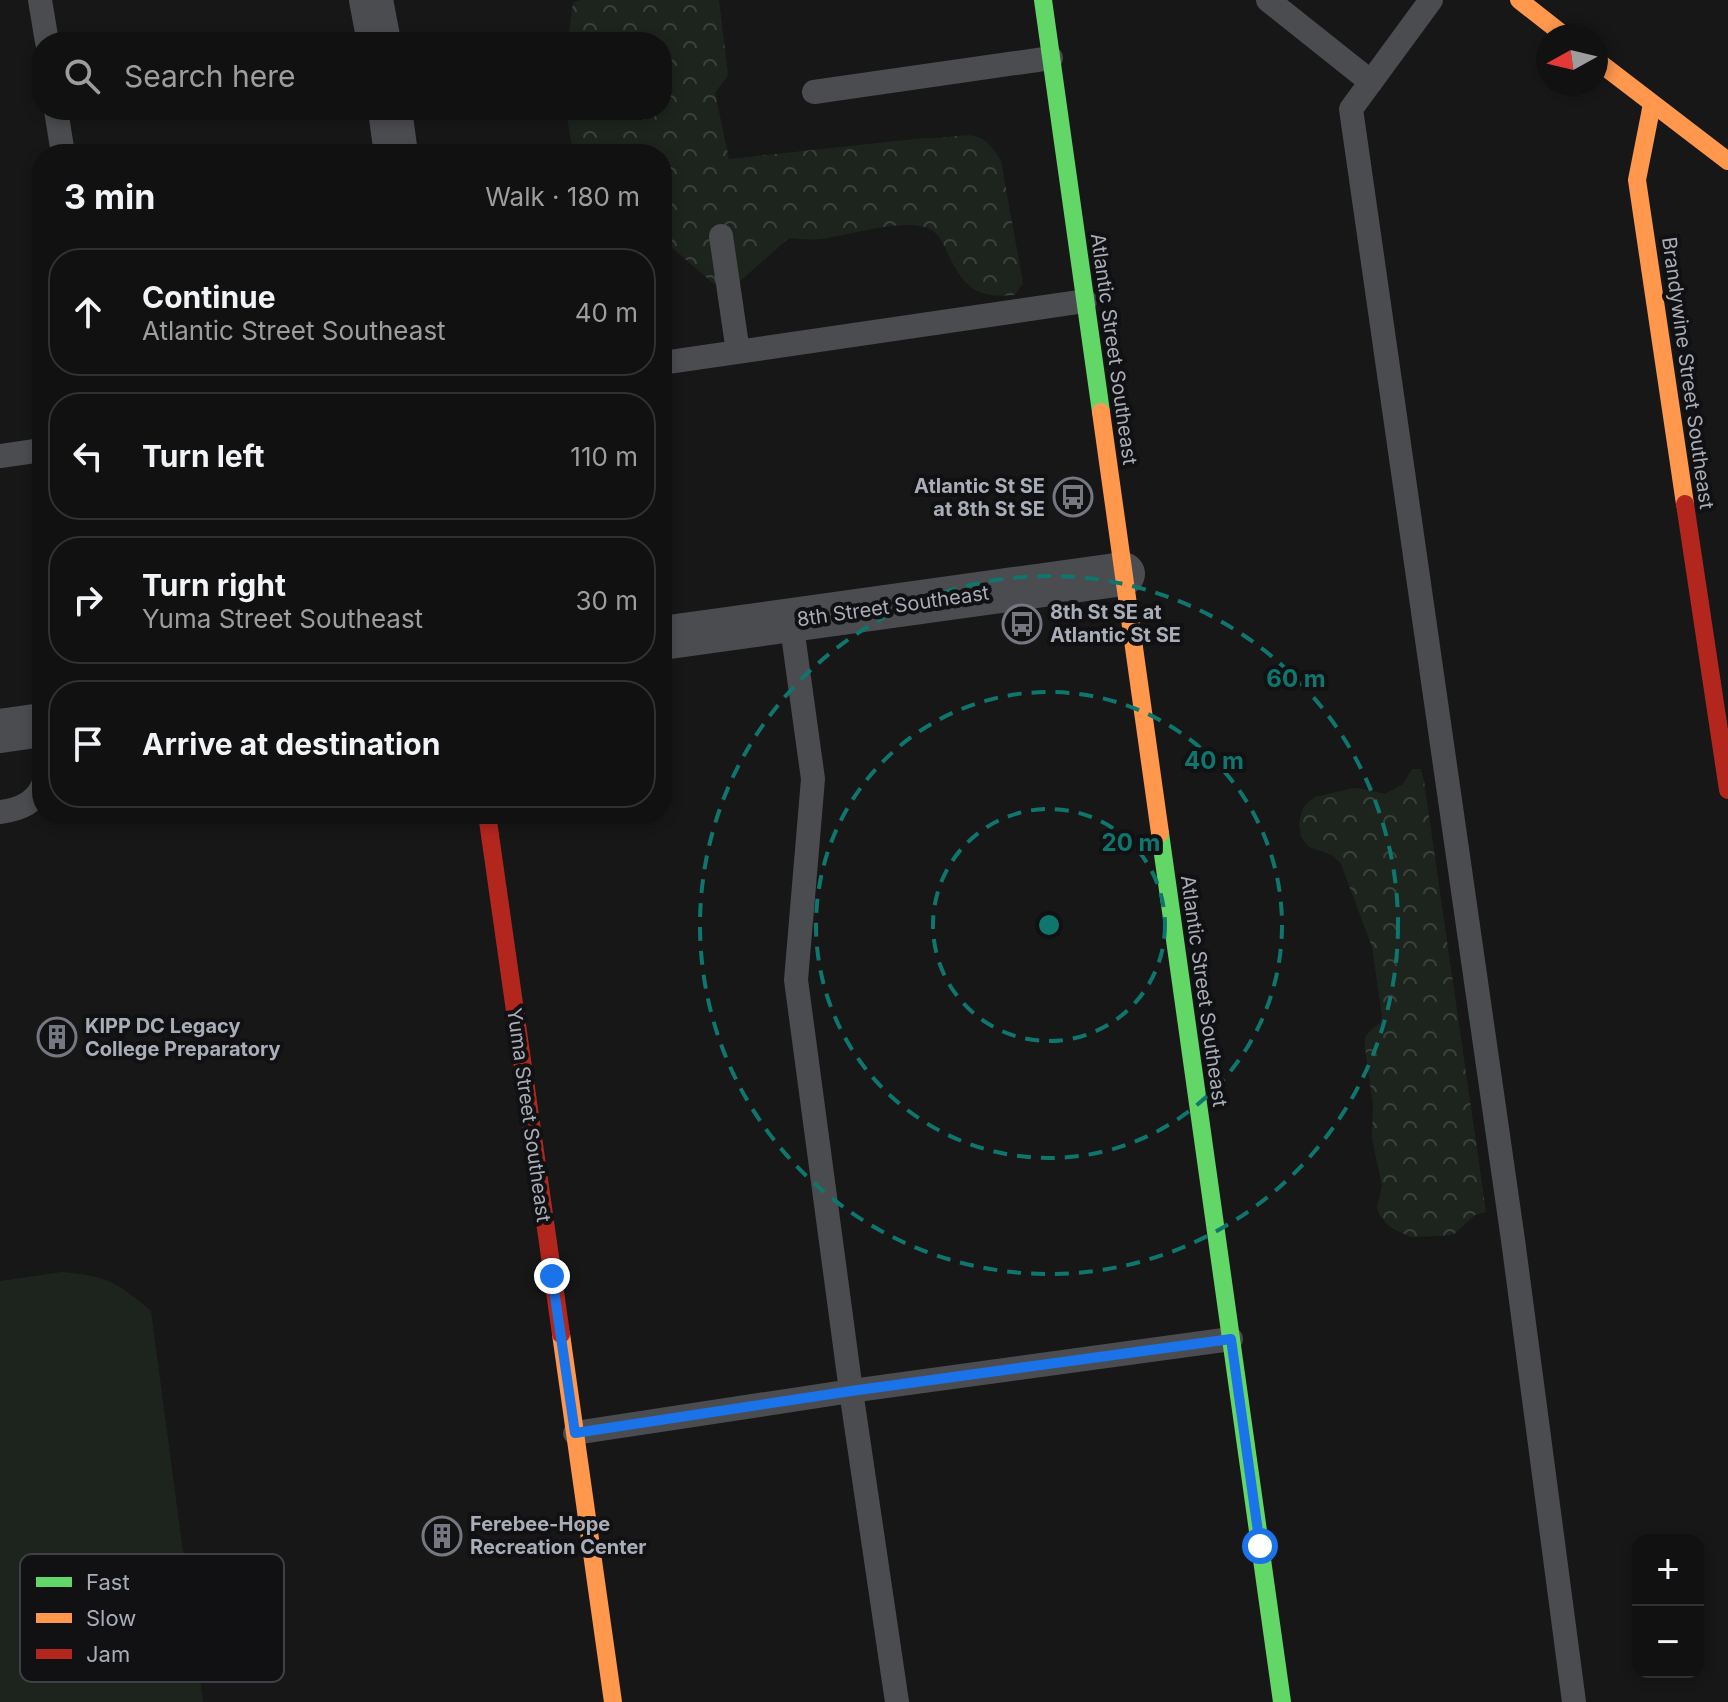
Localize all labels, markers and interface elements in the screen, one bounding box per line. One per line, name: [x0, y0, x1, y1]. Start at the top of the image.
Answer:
north arrow: [1536, 24, 1608, 96]
search box: [32, 32, 672, 120]
icon: search: [60, 54, 104, 98]
text: Search here: [124, 58, 296, 94]
text: 3 min: [64, 176, 155, 217]
text: Walk · 180 m: [485, 181, 640, 212]
street label: Atlantic Street Southeast: [1086, 232, 1142, 467]
street label: Brandywine Street Southeast: [1657, 235, 1719, 511]
text: Continue: [142, 279, 276, 315]
icon: ahead: [66, 290, 110, 334]
text: 40 m: [575, 297, 638, 328]
text: Atlantic Street Southeast: [142, 315, 446, 346]
icon: left: [66, 434, 110, 478]
text: Turn left: [142, 438, 264, 474]
text: 110 m: [570, 441, 638, 472]
place label: Atlantic St SE at 8th St SE: [914, 474, 1045, 521]
bus stop icon: Atlantic St SE at 8th St SE: [1052, 476, 1094, 518]
text: Turn right: [142, 567, 286, 603]
icon: right: [66, 578, 110, 622]
street label: 8th Street Southeast: [795, 581, 991, 631]
text: 30 m: [575, 585, 638, 616]
place label: 8th St SE at Atlantic St SE: [1050, 600, 1181, 647]
text: Yuma Street Southeast: [142, 603, 423, 634]
bus stop icon: 8th St SE at Atlantic St SE: [1001, 603, 1043, 645]
text: 60 m: [1266, 664, 1326, 693]
icon: arrive: [66, 722, 110, 766]
text: Arrive at destination: [142, 726, 440, 762]
text: 40 m: [1184, 746, 1244, 775]
text: 20 m: [1102, 828, 1160, 857]
street label: Atlantic Street Southeast: [1176, 874, 1232, 1109]
centre of rings: [1035, 911, 1063, 939]
street label: Yuma Street Southeast: [502, 1006, 556, 1224]
place label: KIPP DC Legacy College Preparatory: [85, 1014, 280, 1061]
building icon: KIPP DC Legacy College Preparatory: [36, 1016, 78, 1058]
route end: [534, 1258, 570, 1294]
place label: Ferebee-Hope Recreation Center: [470, 1512, 647, 1559]
building icon: Ferebee-Hope Recreation Center: [421, 1515, 463, 1557]
route start: [1242, 1528, 1278, 1564]
map controls: [1632, 1534, 1704, 1678]
button: +: [1632, 1534, 1704, 1606]
legend: [20, 1554, 284, 1682]
text: Fast: [86, 1569, 130, 1595]
text: Slow: [86, 1605, 136, 1631]
button: −: [1632, 1606, 1704, 1678]
text: Jam: [86, 1641, 130, 1667]

